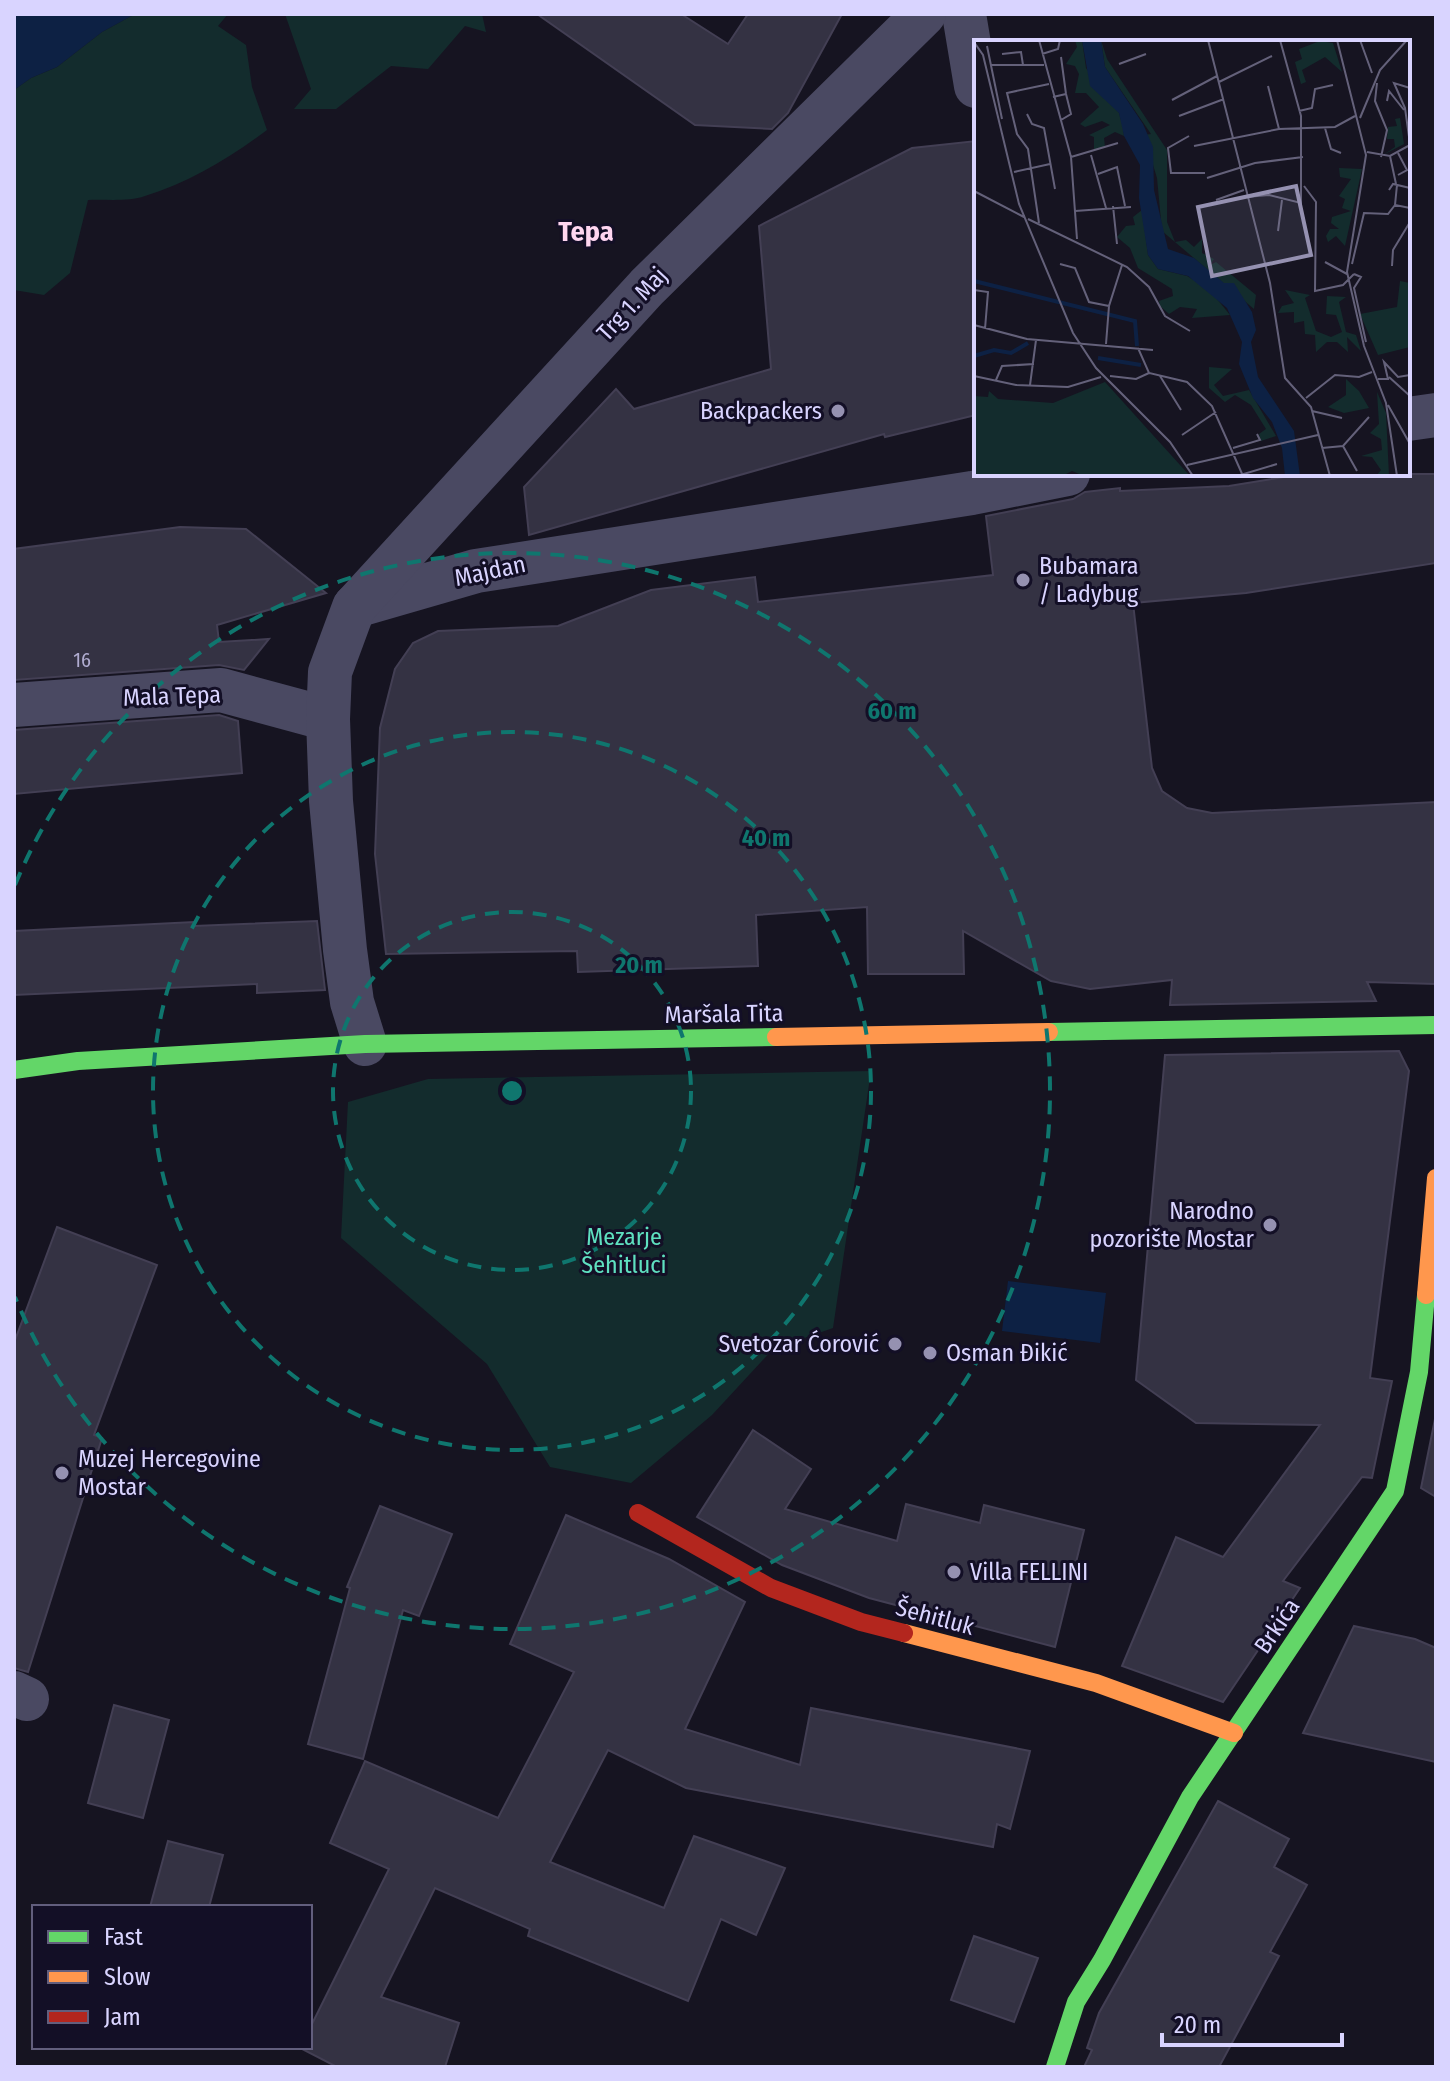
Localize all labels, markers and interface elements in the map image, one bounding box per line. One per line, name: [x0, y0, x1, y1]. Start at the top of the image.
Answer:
inset map: [974, 40, 1410, 476]
district label: Tepa: [558, 215, 614, 248]
street label: Trg 1. Maj: [591, 262, 673, 346]
place label: Backpackers: [700, 397, 822, 425]
marker: Backpackers: [829, 402, 847, 420]
street label: Majdan: [452, 550, 528, 592]
place label: Bubamara / Ladybug: [1039, 552, 1139, 608]
marker: Bubamara / Ladybug: [1014, 571, 1032, 589]
house number: 16: [73, 648, 91, 672]
street label: Mala Tepa: [122, 680, 222, 712]
text: 60 m: [868, 697, 916, 725]
text: 40 m: [742, 824, 790, 852]
text: 20 m: [614, 951, 663, 979]
street label: Maršala Tita: [664, 999, 784, 1029]
centre of rings: [498, 1077, 526, 1105]
place label: Narodno pozorište Mostar: [1089, 1197, 1255, 1253]
marker: Narodno pozorište Mostar: [1261, 1216, 1279, 1234]
park label: Mezarje Šehitluci: [581, 1223, 667, 1279]
place label: Svetozar Ćorović: [718, 1330, 879, 1358]
marker: Svetozar Ćorović: [886, 1335, 904, 1353]
place label: Osman Đikić: [946, 1339, 1068, 1367]
marker: Osman Đikić: [921, 1344, 939, 1362]
place label: Muzej Hercegovine Mostar: [78, 1445, 261, 1501]
marker: Muzej Hercegovine Mostar: [53, 1464, 71, 1482]
place label: Villa FELLINI: [970, 1558, 1088, 1586]
marker: Villa FELLINI: [945, 1563, 963, 1581]
street label: Šehitluk: [893, 1592, 978, 1641]
street label: Brkića: [1248, 1593, 1306, 1659]
legend: [32, 1905, 312, 2049]
text: Fast: [104, 1923, 143, 1951]
text: Slow: [104, 1963, 151, 1991]
scale bar: [1162, 1997, 1342, 2047]
text: Jam: [104, 2003, 141, 2031]
text: 20 m: [1174, 2011, 1221, 2039]

